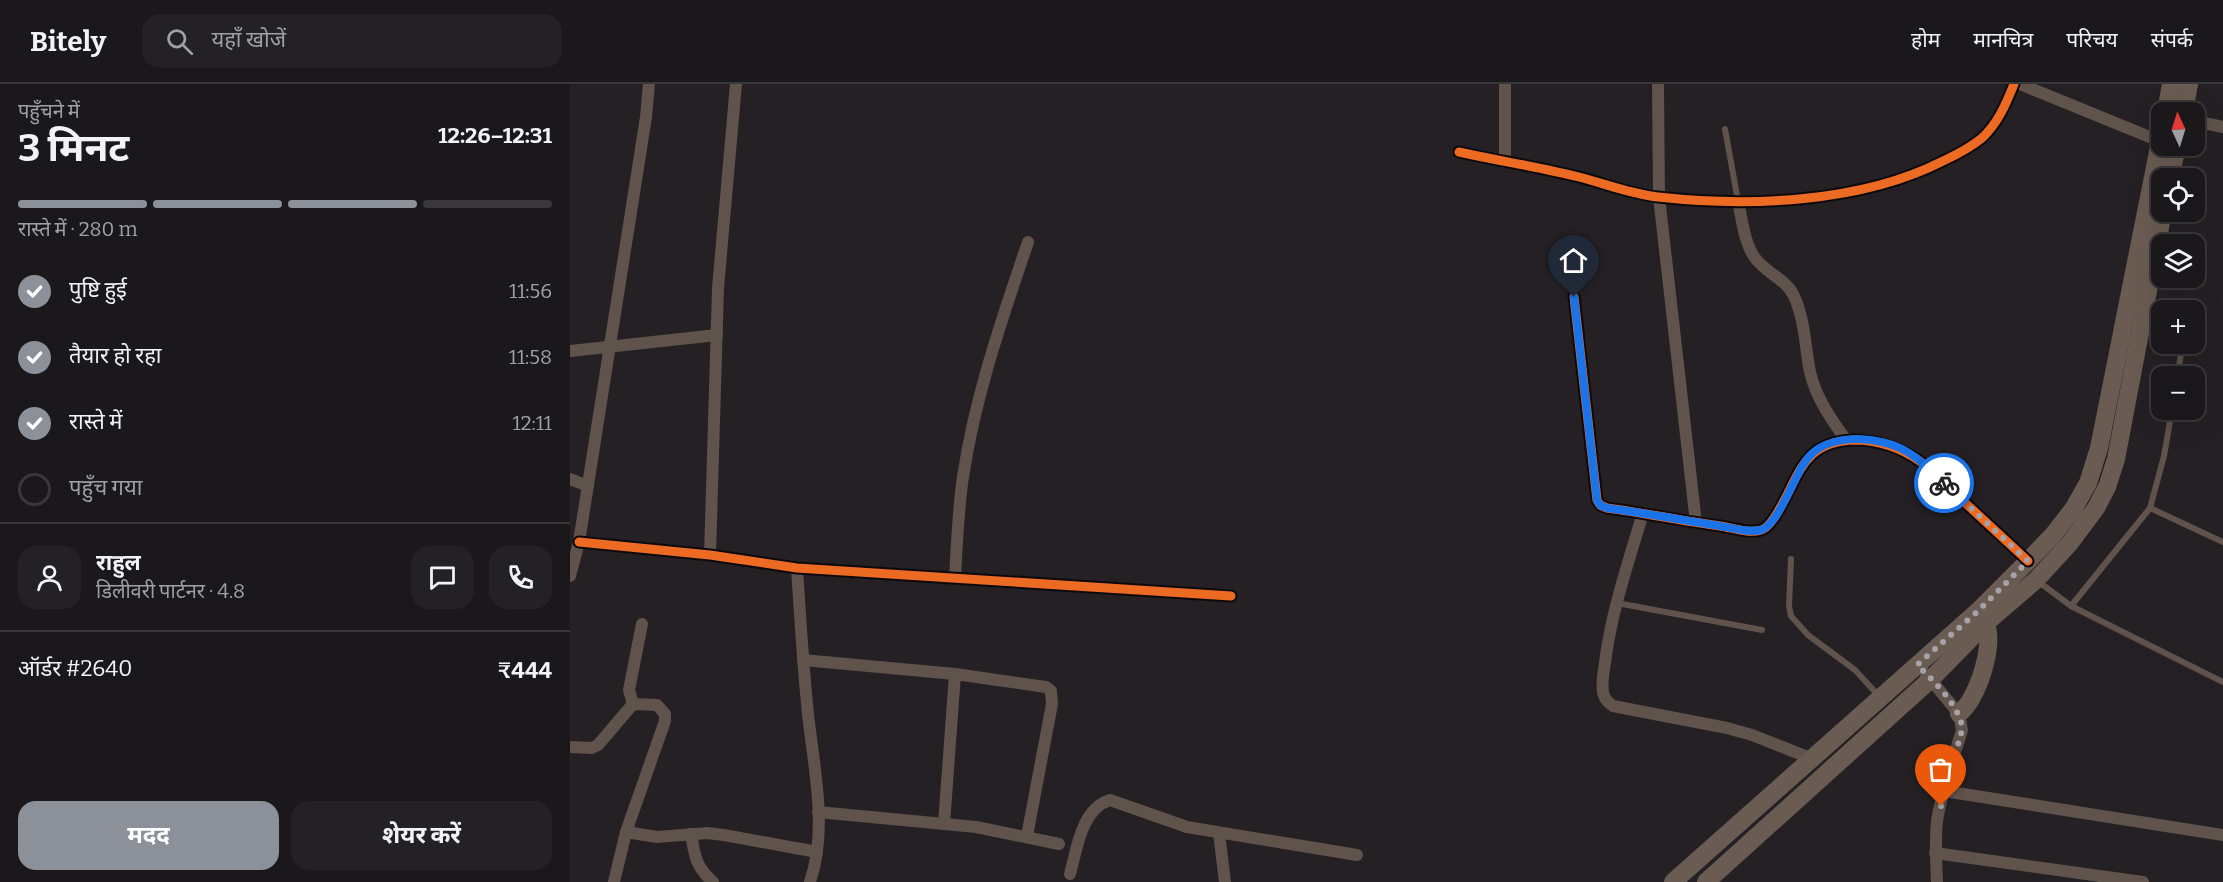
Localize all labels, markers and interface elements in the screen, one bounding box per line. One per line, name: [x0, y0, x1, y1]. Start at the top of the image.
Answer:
search box: [142, 14, 562, 68]
text: Bitely: [30, 25, 106, 58]
icon: search: [163, 25, 196, 58]
text: यहाँ खोजें: [211, 26, 286, 53]
text: होम: [1911, 27, 1940, 53]
text: मानचित्र: [1973, 27, 2033, 53]
text: परिचय: [2066, 27, 2118, 53]
text: संपर्क: [2151, 27, 2193, 53]
text: पहुँचने में: [18, 99, 80, 123]
north arrow: [2151, 102, 2205, 156]
map controls: [2151, 102, 2205, 420]
text: 12:26–12:31: [438, 122, 552, 149]
text: 3 मिनट: [18, 125, 129, 171]
button: locate: [2151, 168, 2205, 222]
text: रास्ते में · 280 m: [18, 217, 138, 241]
button: layers: [2151, 234, 2205, 288]
pin: [1548, 235, 1599, 297]
icon: home: [1557, 244, 1590, 277]
icon: check: [18, 275, 51, 308]
text: पुष्टि हुई: [69, 276, 127, 303]
text: 11:56: [509, 279, 552, 303]
button: +: [2151, 300, 2205, 354]
icon: check: [18, 341, 51, 374]
text: तैयार हो रहा: [69, 342, 162, 369]
text: 11:58: [509, 345, 552, 369]
button: −: [2151, 366, 2205, 420]
icon: check: [18, 407, 51, 440]
text: रास्ते में: [69, 408, 122, 435]
text: 12:11: [513, 411, 552, 435]
courier: [1914, 453, 1974, 513]
icon: bike: [1928, 467, 1961, 500]
text: पहुँच गया: [69, 474, 142, 501]
button: person: [18, 546, 81, 609]
button: chat: [411, 546, 474, 609]
button: phone: [489, 546, 552, 609]
text: राहुल: [96, 549, 141, 576]
text: डिलीवरी पार्टनर · 4.8: [96, 579, 245, 603]
text: ऑर्डर #2640: [18, 655, 132, 682]
text: ₹444: [498, 657, 552, 684]
pin: [1915, 744, 1966, 806]
icon: bag: [1924, 753, 1957, 786]
button: मदद: [18, 801, 279, 870]
button: शेयर करें: [291, 801, 552, 870]

